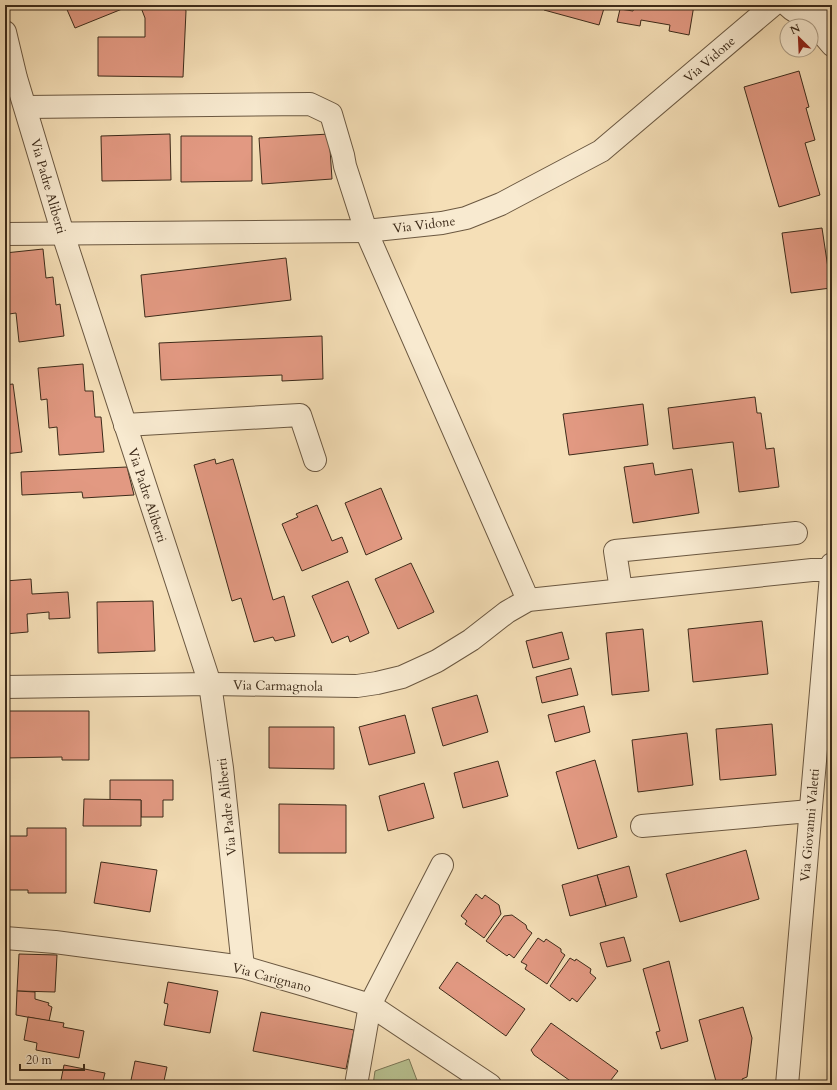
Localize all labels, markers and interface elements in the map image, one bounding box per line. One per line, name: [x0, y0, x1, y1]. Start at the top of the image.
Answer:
north arrow: [779, 18, 819, 58]
text: N: [788, 20, 803, 38]
street label: Via Vidone: [680, 32, 739, 87]
street label: Via Padre Aliberti: [26, 137, 70, 236]
street label: Via Vidone: [392, 212, 456, 238]
street label: Via Padre Aliberti: [123, 446, 171, 545]
street label: Via Carmagnola: [233, 676, 323, 696]
street label: Via Padre Aliberti: [213, 757, 241, 857]
street label: Via Giovanni Valetti: [796, 767, 824, 882]
street label: Via Carignano: [230, 959, 313, 997]
scale bar: [20, 1046, 84, 1072]
text: 20 m: [26, 1052, 53, 1068]

